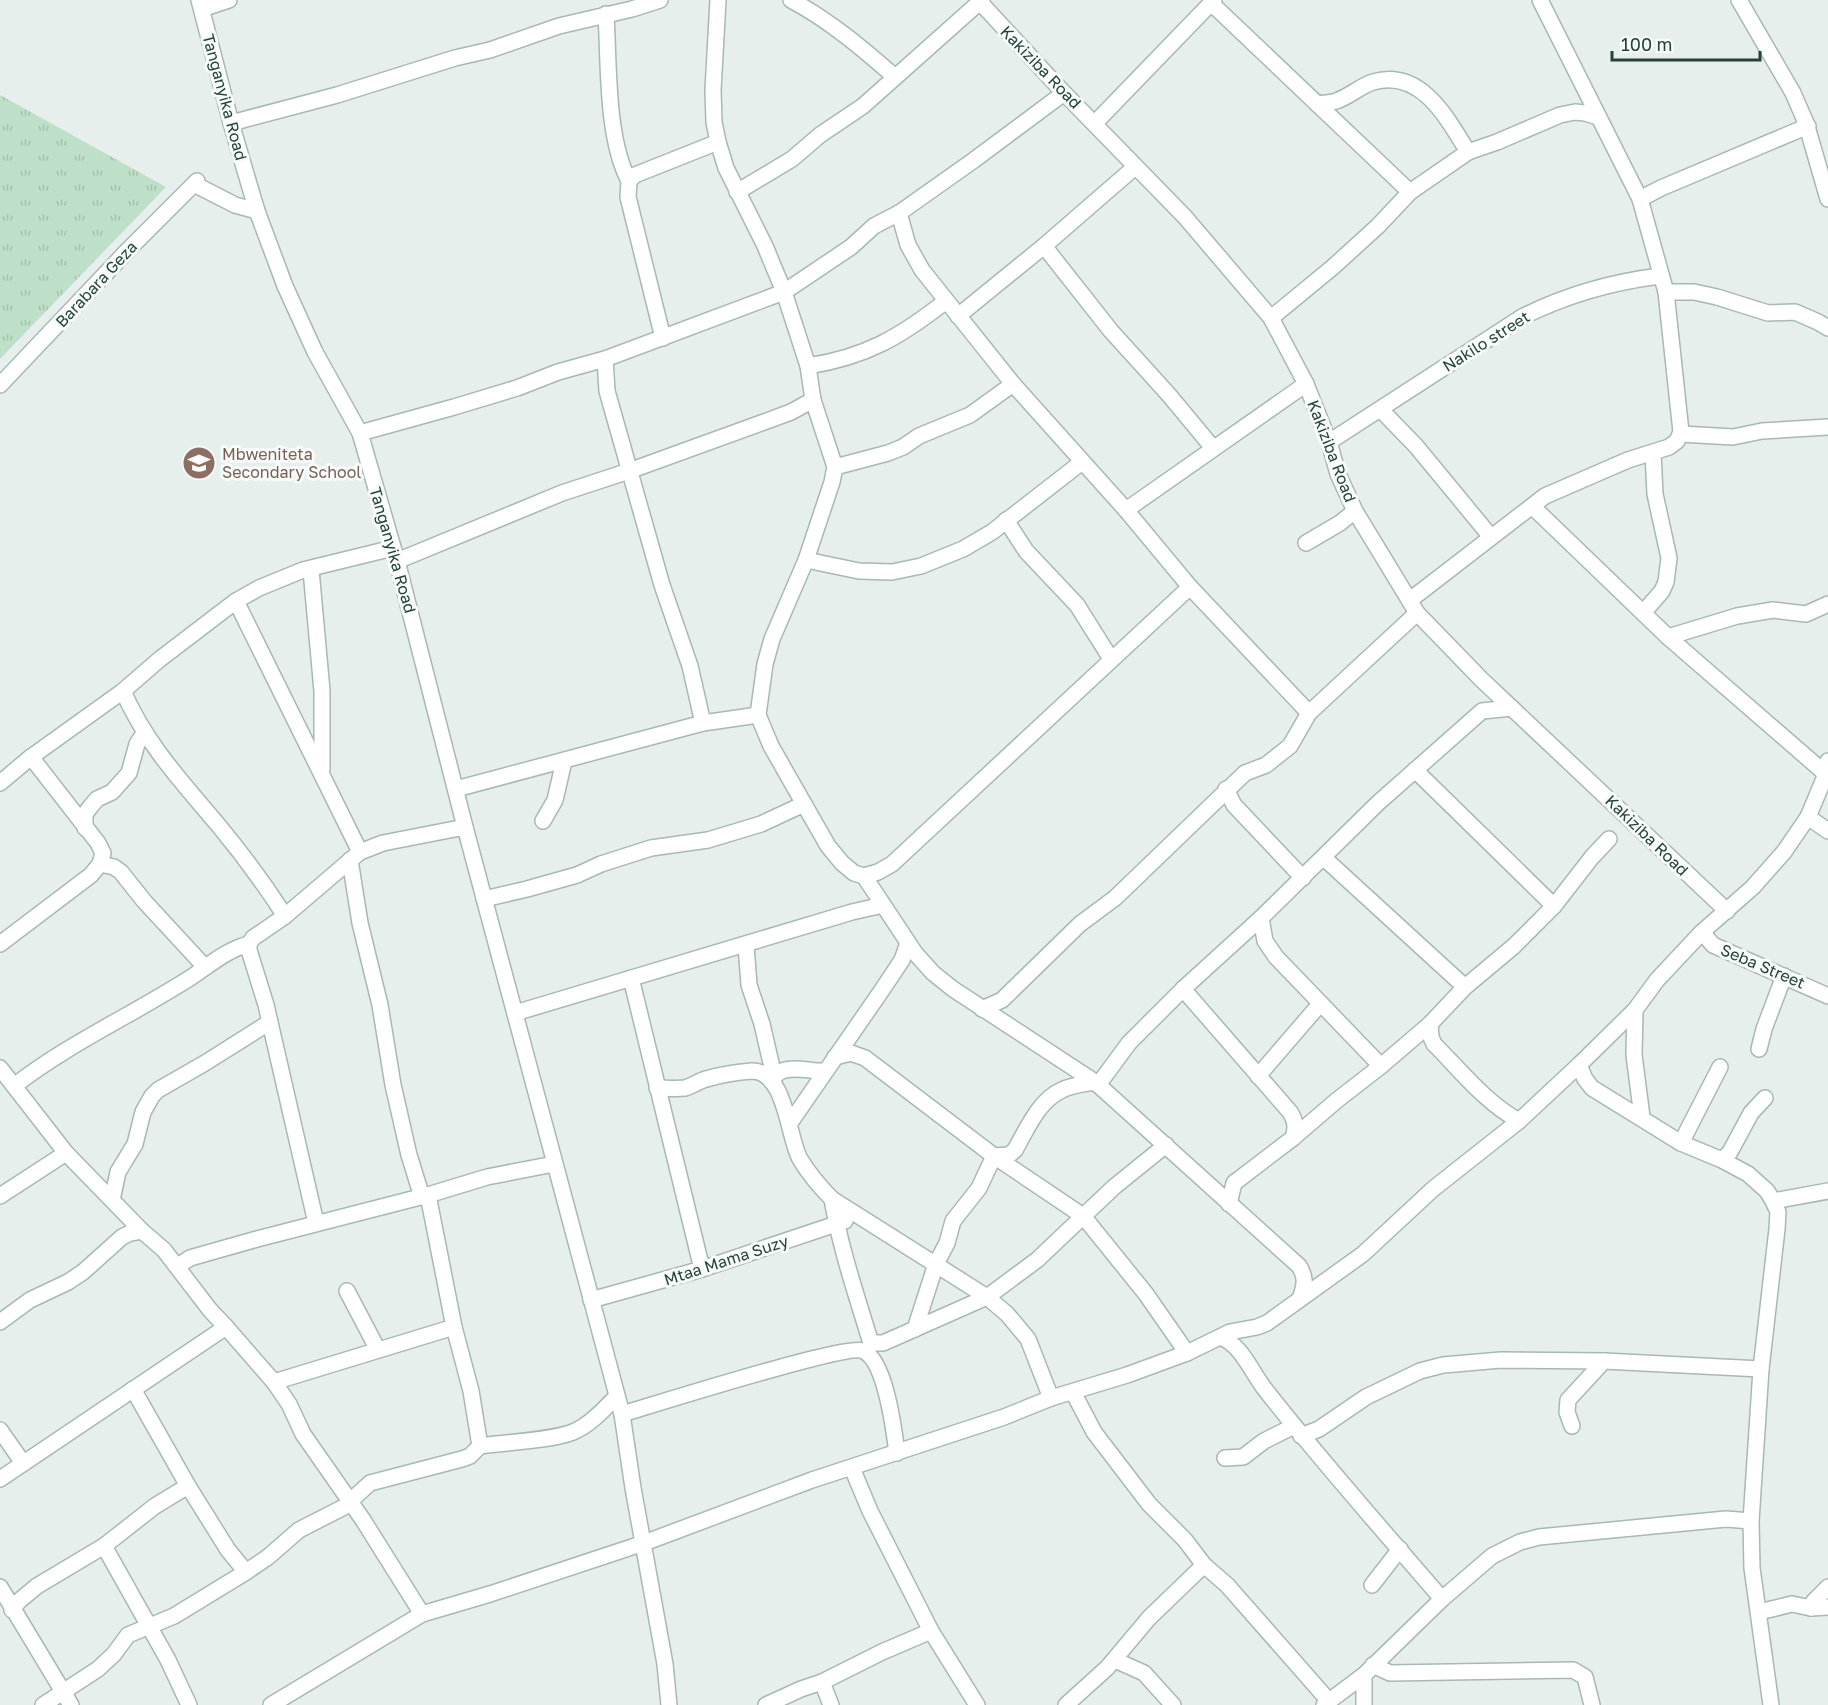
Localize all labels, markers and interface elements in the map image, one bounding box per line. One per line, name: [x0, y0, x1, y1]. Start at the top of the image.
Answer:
street label: Kakiziba Road: [996, 21, 1086, 113]
scale bar: [1612, 24, 1760, 62]
street label: Tanganyika Road: [198, 32, 252, 162]
text: 100 m: [1621, 33, 1672, 55]
street label: Barabara Geza: [51, 237, 141, 331]
street label: Nakilo street: [1439, 306, 1533, 376]
street label: Kakiziba Road: [1303, 397, 1361, 505]
place label: Mbweniteta Secondary School: [222, 444, 361, 482]
school or university icon: Mbweniteta Secondary School: [181, 445, 217, 481]
street label: Tanganyika Road: [365, 485, 421, 615]
street label: Kakiziba Road: [1601, 790, 1693, 880]
street label: Seba Street: [1718, 939, 1808, 993]
street label: Mtaa Mama Suzy: [661, 1230, 791, 1290]

